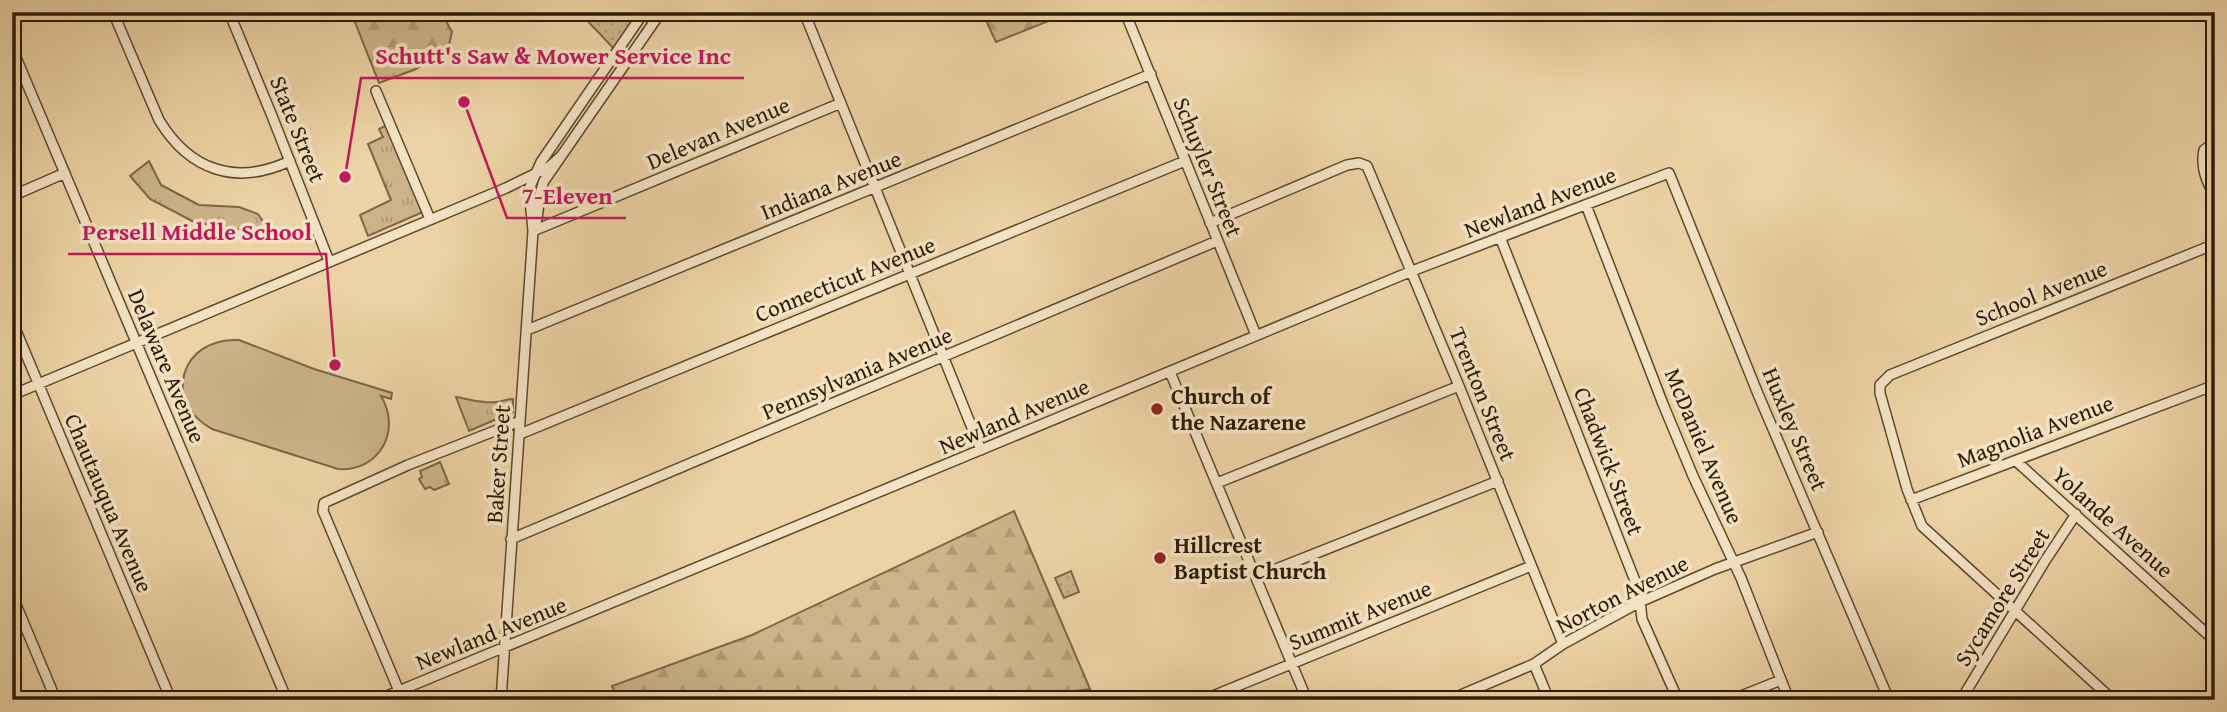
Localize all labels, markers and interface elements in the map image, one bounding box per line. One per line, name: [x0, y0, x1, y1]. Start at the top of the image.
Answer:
callout: Schutt's Saw & Mower Service Inc: [361, 33, 744, 78]
text: Schutt's Saw & Mower Service Inc: [375, 38, 731, 73]
street label: State Street: [262, 71, 335, 187]
street label: Delevan Avenue: [641, 88, 794, 178]
street label: Schuyler Street: [1165, 92, 1251, 242]
street label: Indiana Avenue: [755, 141, 906, 228]
street label: Newland Avenue: [1459, 157, 1621, 246]
callout: 7-Eleven: [507, 173, 626, 218]
text: 7-Eleven: [522, 178, 612, 213]
callout: Persell Middle School: [68, 209, 326, 254]
text: Persell Middle School: [82, 214, 312, 249]
street label: Connecticut Avenue: [750, 227, 940, 330]
street label: School Avenue: [1970, 251, 2112, 334]
street label: Delaware Avenue: [120, 284, 215, 448]
street label: Pennsylvania Avenue: [757, 318, 957, 428]
street label: Trenton Street: [1442, 322, 1525, 466]
street label: Huxley Street: [1755, 362, 1836, 496]
street label: McDaniel Avenue: [1657, 363, 1752, 529]
street label: Newland Avenue: [934, 369, 1094, 462]
place label: Church of the Nazarene: [1171, 379, 1306, 438]
street label: Chadwick Street: [1566, 382, 1653, 540]
street label: Magnolia Avenue: [1952, 385, 2118, 476]
marker: Church of the Nazarene: [1149, 401, 1165, 417]
street label: Baker Street: [477, 404, 518, 524]
street label: Chautauqua Avenue: [57, 408, 162, 597]
street label: Yolande Avenue: [2045, 458, 2181, 585]
street label: Sycamore Street: [1946, 521, 2057, 672]
place label: Hillcrest Baptist Church: [1174, 528, 1327, 587]
street label: Norton Avenue: [1550, 546, 1694, 641]
marker: Hillcrest Baptist Church: [1152, 550, 1168, 566]
street label: Summit Avenue: [1283, 571, 1436, 658]
street label: Newland Avenue: [410, 587, 571, 678]

